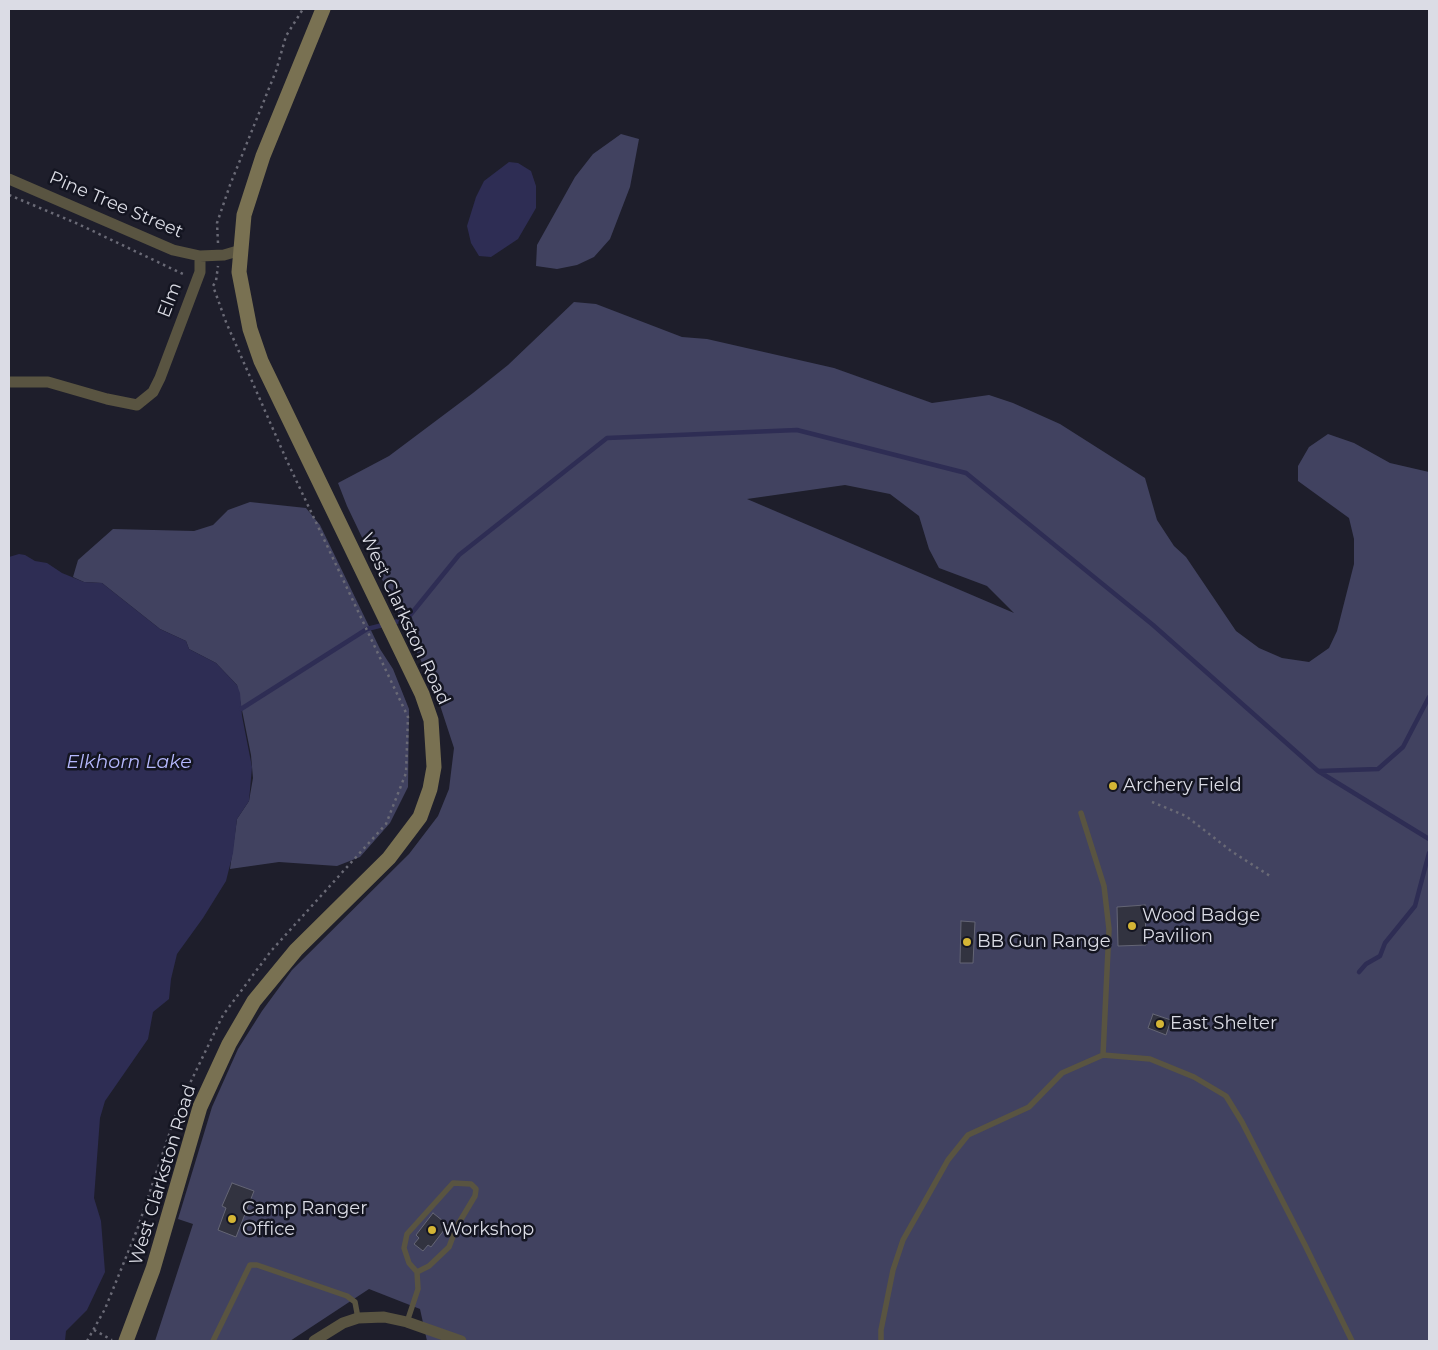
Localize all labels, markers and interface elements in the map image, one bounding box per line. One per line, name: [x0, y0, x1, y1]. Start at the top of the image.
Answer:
street label: Pine Tree Street: [46, 167, 186, 243]
street label: Elm: [153, 279, 187, 321]
street label: West Clarkston Road: [356, 529, 454, 709]
water label: Elkhorn Lake: [66, 751, 192, 773]
place label: Archery Field: [1123, 775, 1242, 797]
marker: Archery Field: [1107, 780, 1119, 792]
place label: Wood Badge Pavilion: [1142, 905, 1260, 948]
marker: Wood Badge Pavilion: [1126, 920, 1138, 932]
place label: BB Gun Range: [977, 931, 1111, 953]
marker: BB Gun Range: [961, 936, 973, 948]
place label: East Shelter: [1170, 1013, 1277, 1035]
marker: East Shelter: [1154, 1018, 1166, 1030]
street label: West Clarkston Road: [125, 1082, 201, 1268]
place label: Camp Ranger Office: [242, 1198, 367, 1240]
marker: Camp Ranger Office: [226, 1213, 238, 1225]
place label: Workshop: [442, 1219, 534, 1241]
marker: Workshop: [426, 1224, 438, 1236]

